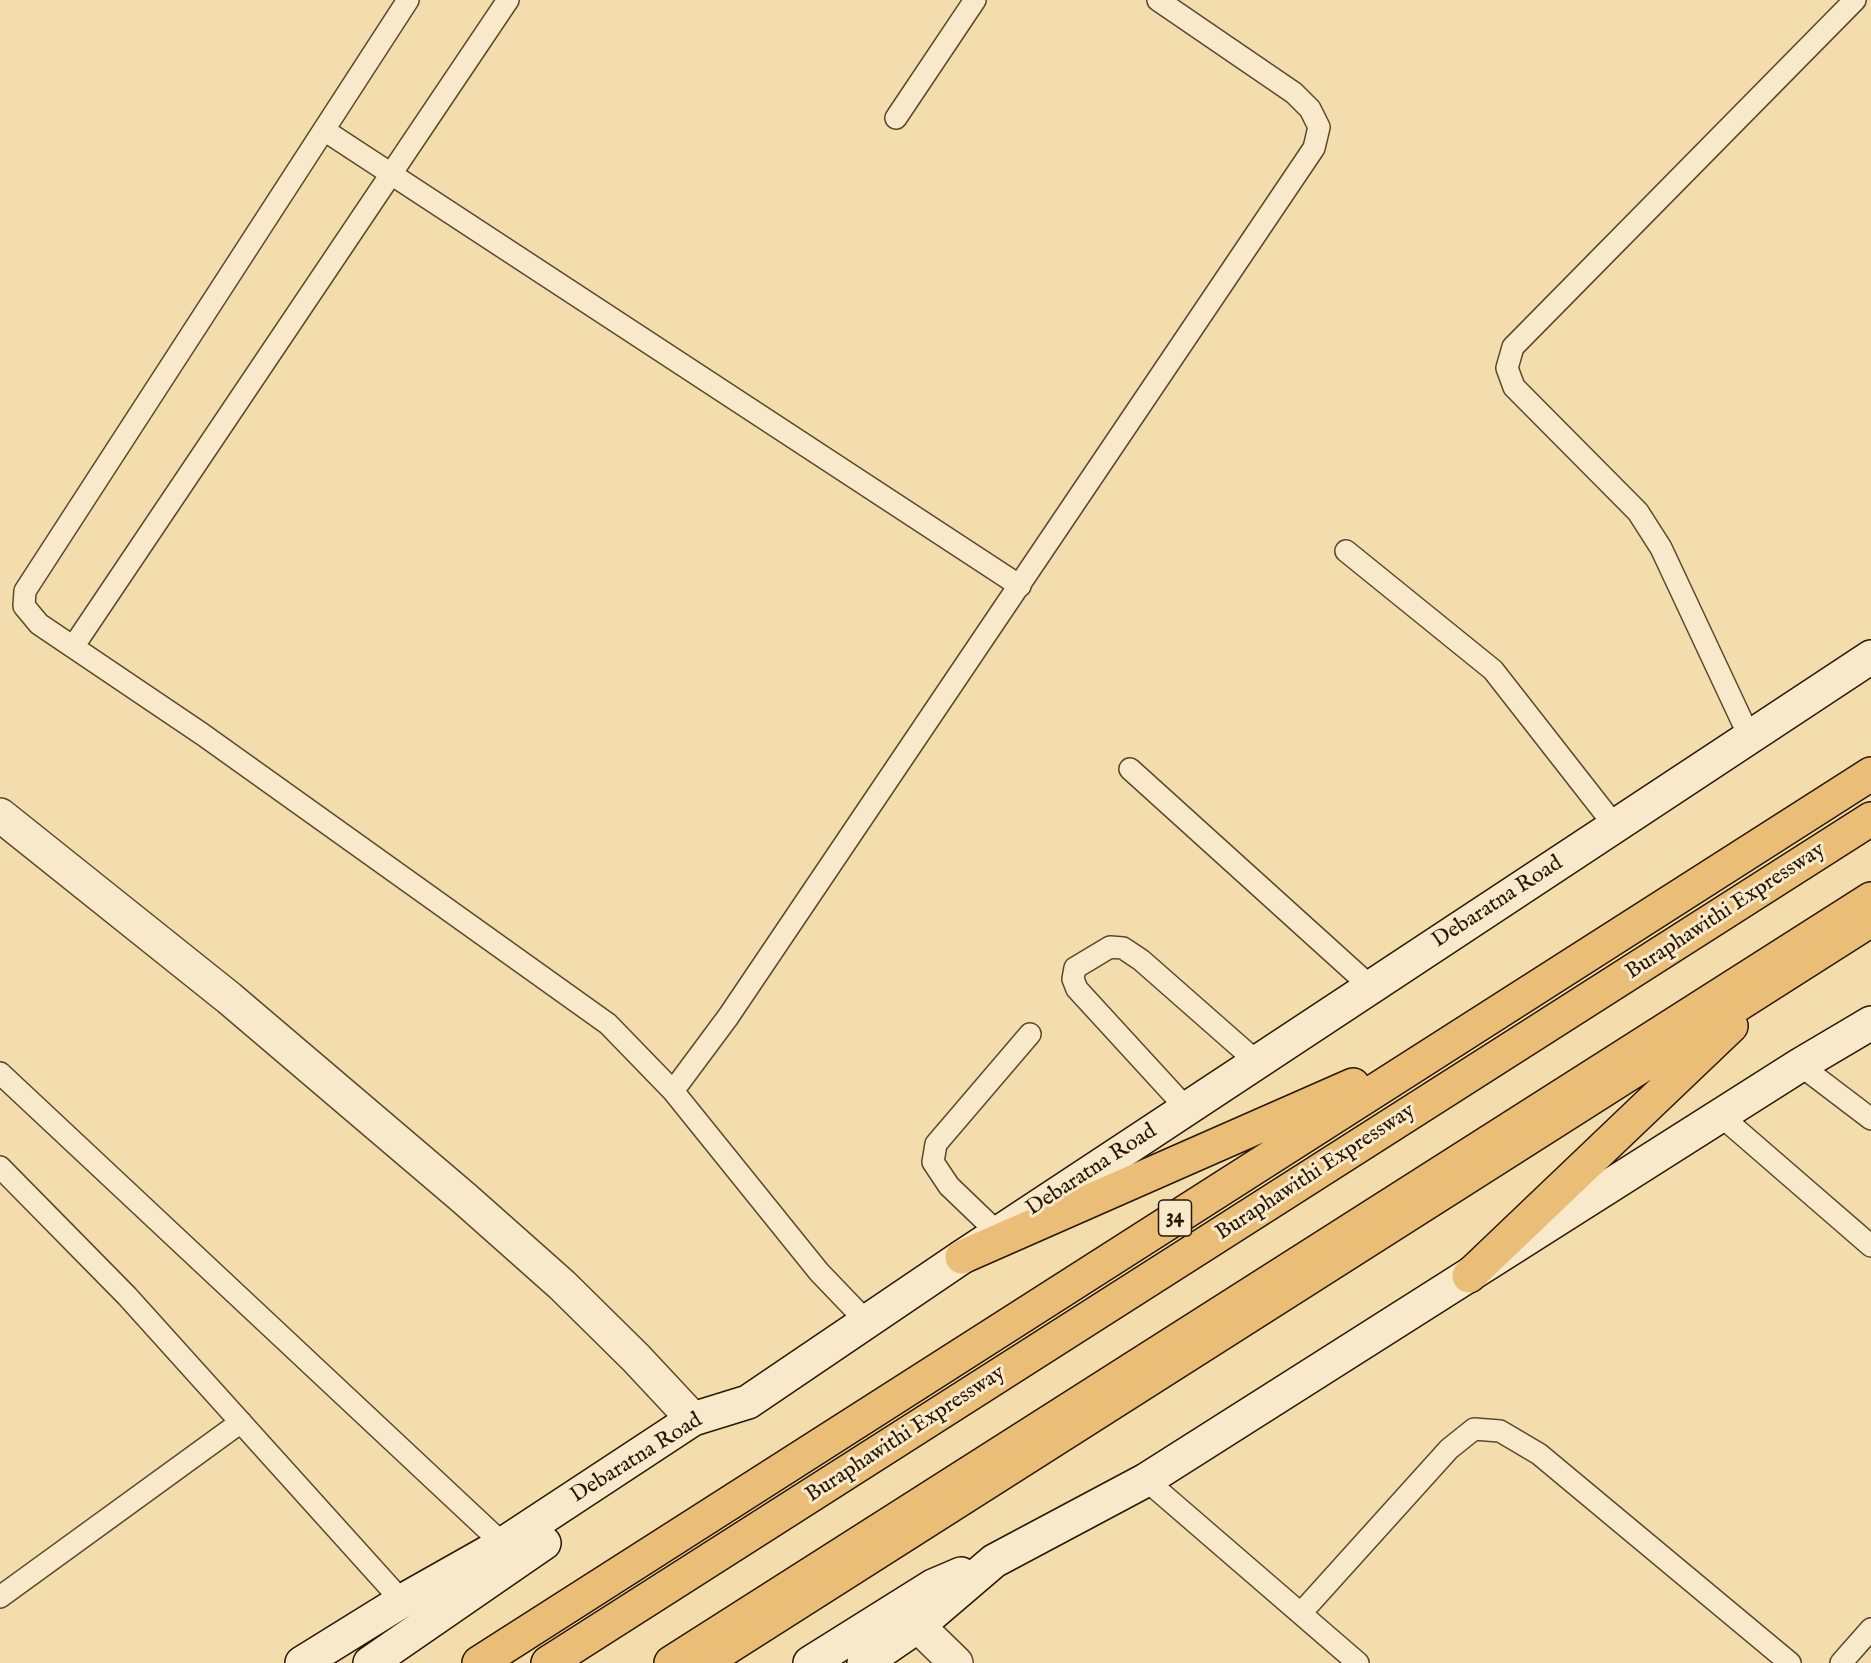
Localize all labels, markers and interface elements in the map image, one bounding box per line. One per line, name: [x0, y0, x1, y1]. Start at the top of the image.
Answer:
street label: Buraphawithi Expressway: [1621, 838, 1831, 986]
street label: Debaratna Road: [1428, 851, 1568, 955]
street label: Buraphawithi Expressway: [1211, 1099, 1421, 1247]
street label: Debaratna Road: [1022, 1119, 1162, 1223]
road number: 34: [1158, 1200, 1192, 1236]
street label: Buraphawithi Expressway: [801, 1361, 1011, 1509]
street label: Debaratna Road: [566, 1408, 708, 1510]

